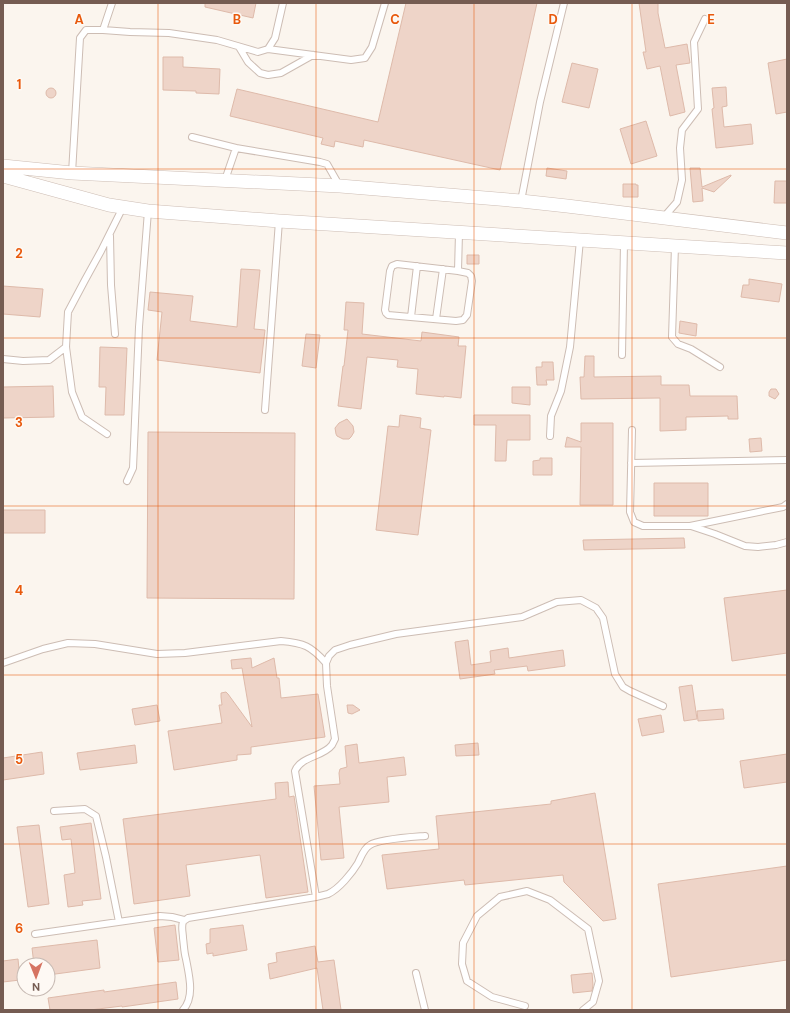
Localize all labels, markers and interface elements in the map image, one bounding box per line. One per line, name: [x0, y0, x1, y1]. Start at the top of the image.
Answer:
text: A: [74, 11, 84, 28]
text: B: [233, 11, 241, 28]
text: C: [390, 11, 400, 28]
text: D: [548, 11, 558, 28]
text: E: [707, 11, 715, 28]
text: 1: [17, 76, 21, 93]
text: 2: [15, 245, 23, 262]
text: 3: [15, 414, 23, 431]
text: 4: [15, 582, 23, 599]
text: 5: [15, 751, 23, 768]
text: 6: [15, 920, 23, 937]
north arrow: [16, 957, 56, 997]
text: N: [32, 980, 40, 994]

